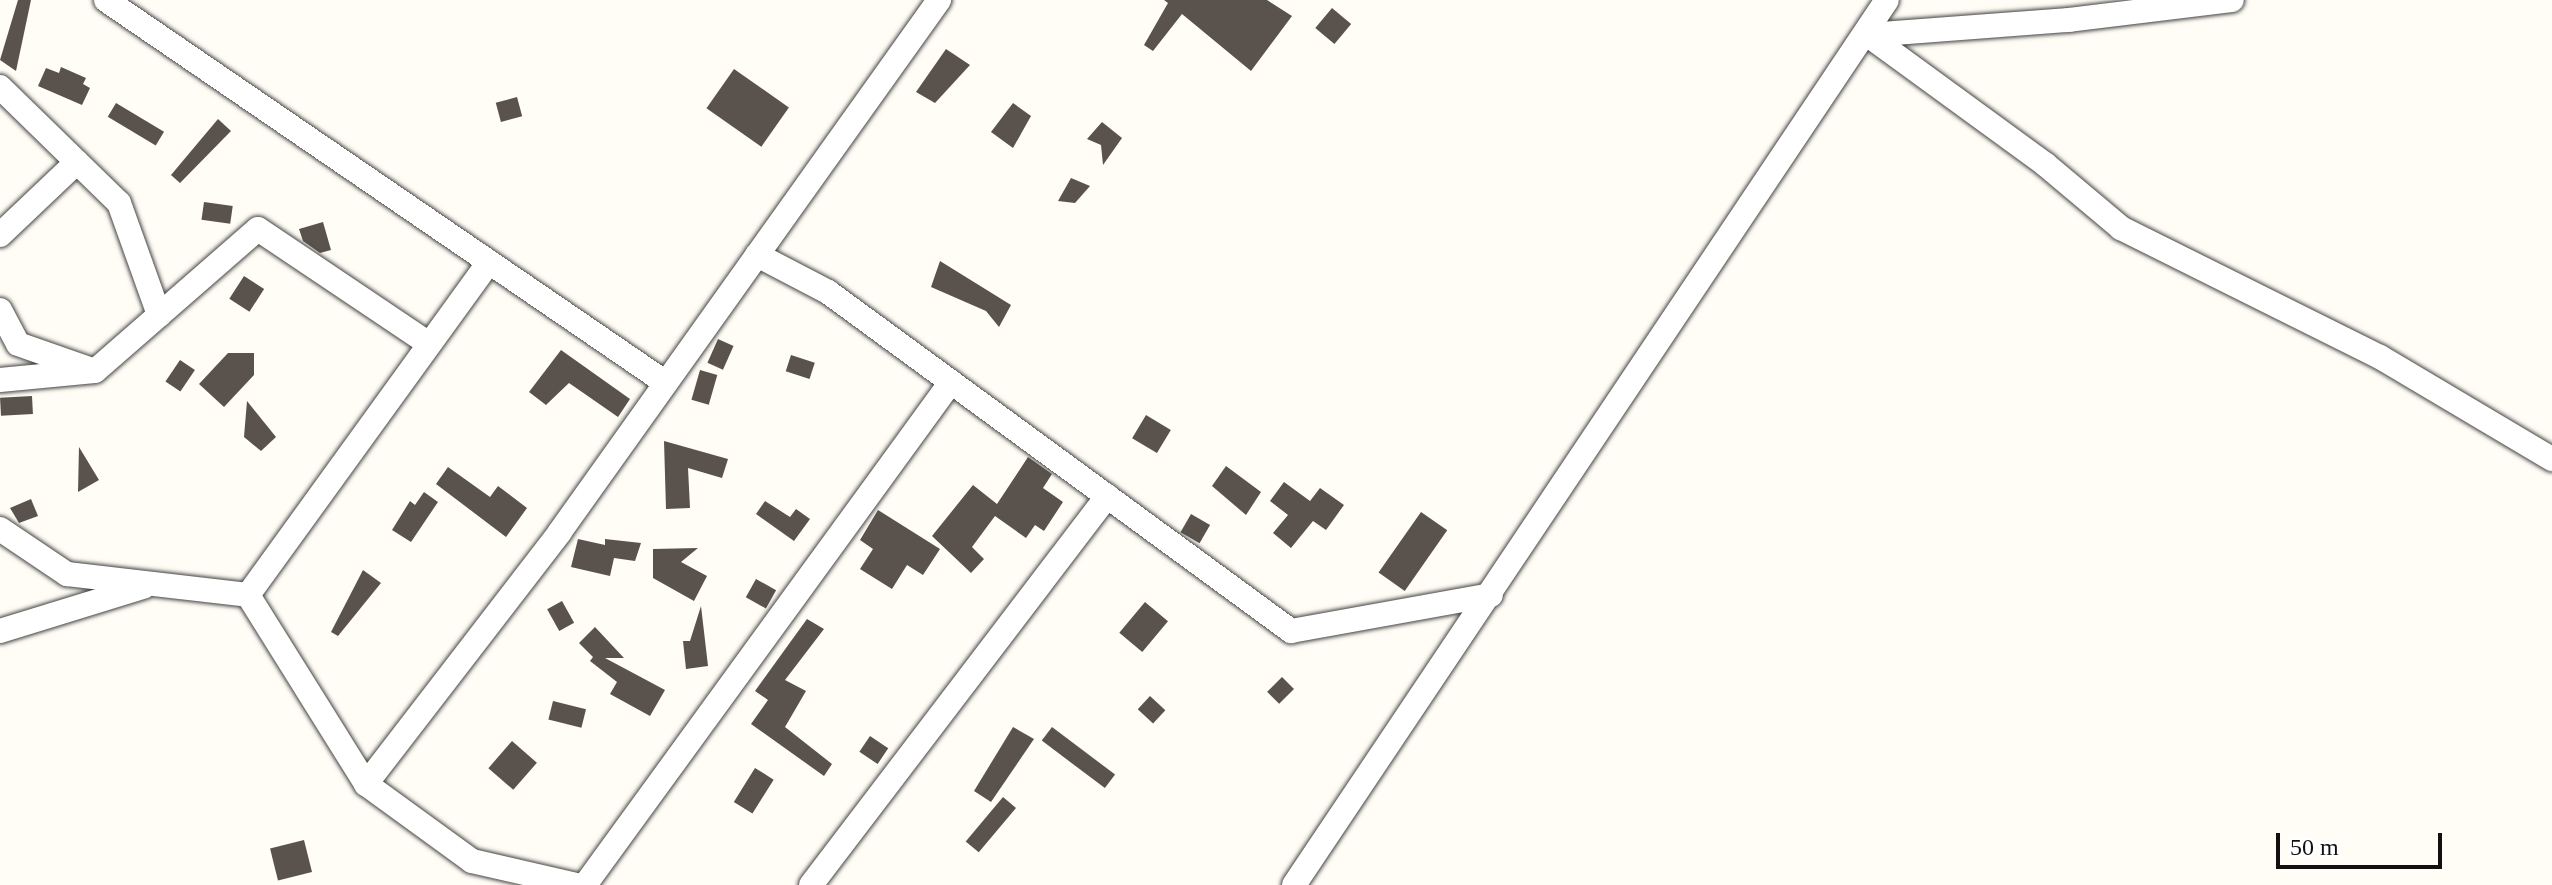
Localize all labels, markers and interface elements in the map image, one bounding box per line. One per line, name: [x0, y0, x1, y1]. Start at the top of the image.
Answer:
scale bar: [2280, 817, 2446, 867]
text: 50 m: [2290, 834, 2339, 860]

